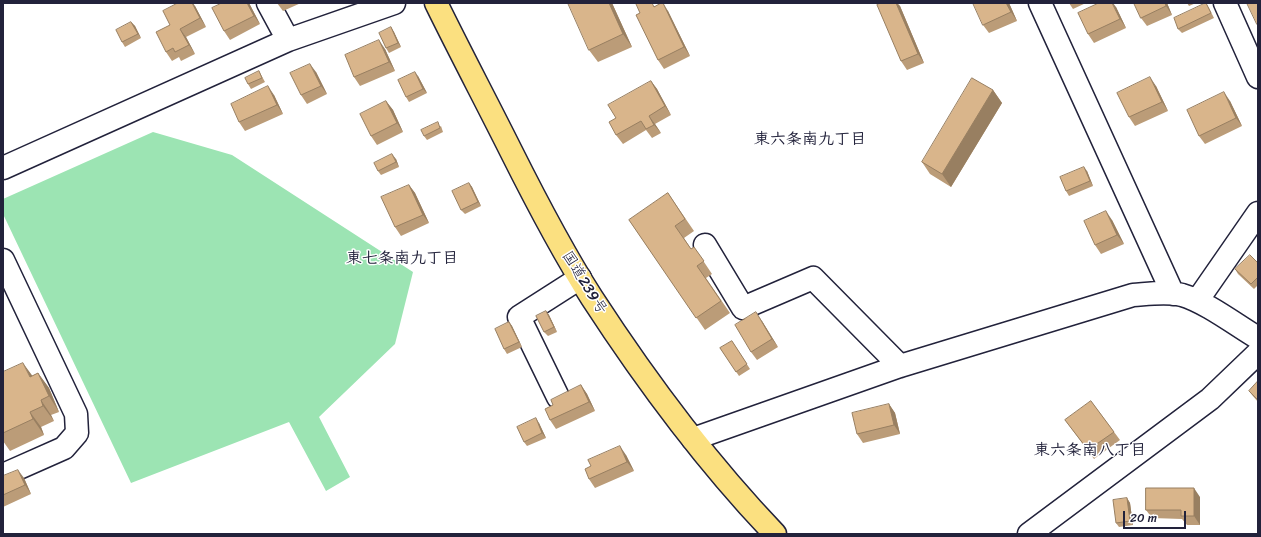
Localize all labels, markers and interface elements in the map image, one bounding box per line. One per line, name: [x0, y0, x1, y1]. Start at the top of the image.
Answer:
district label: 東六条南九丁目: [754, 130, 866, 150]
street label: 国道239号: [558, 248, 610, 318]
district label: 東七条南九丁目: [346, 249, 458, 269]
district label: 東六条南八丁目: [1034, 441, 1146, 461]
scale bar: [1125, 503, 1188, 529]
text: 20 m: [1130, 507, 1157, 529]

